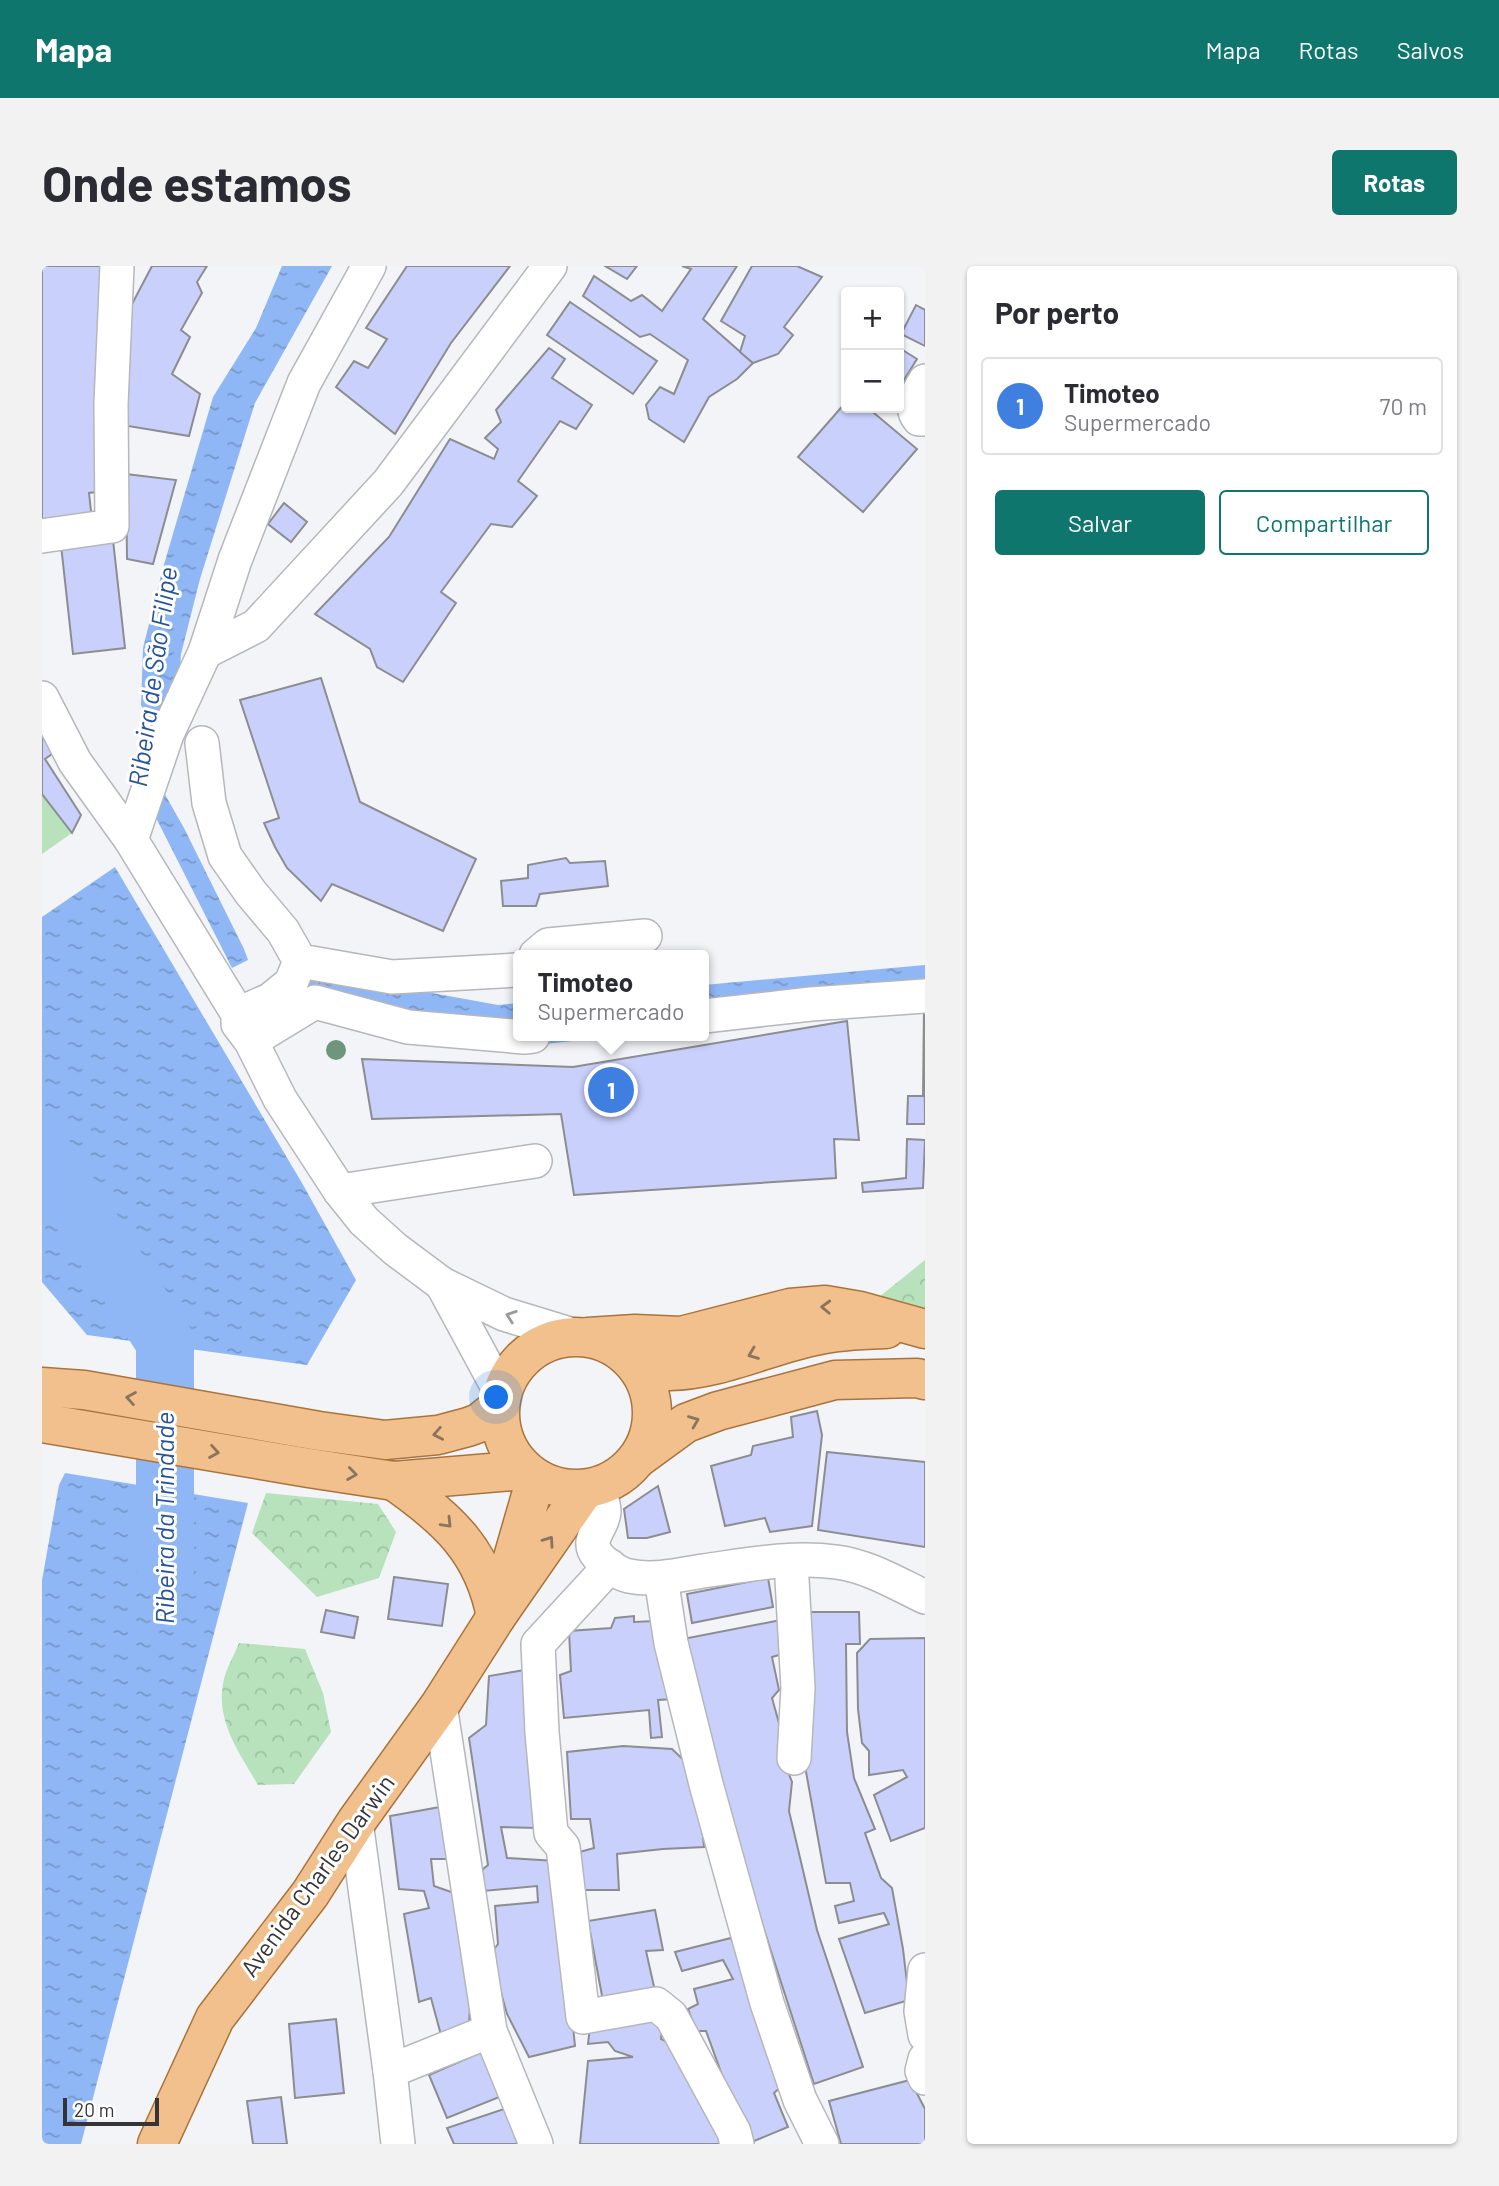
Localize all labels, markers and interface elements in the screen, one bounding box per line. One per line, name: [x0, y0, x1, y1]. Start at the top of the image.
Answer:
text: Mapa: [35, 29, 112, 69]
text: Mapa: [1206, 35, 1261, 64]
text: Rotas: [1299, 35, 1359, 64]
text: Salvos: [1397, 35, 1464, 64]
button: Rotas: [1332, 150, 1457, 215]
text: Onde estamos: [42, 153, 351, 212]
map controls: [841, 287, 904, 413]
button: +: [841, 287, 904, 350]
text: Por perto: [995, 294, 1119, 330]
button: −: [841, 350, 904, 413]
text: Timoteo: [1064, 377, 1160, 408]
text: 1: [1016, 392, 1024, 420]
text: 70 m: [1380, 392, 1427, 420]
text: Supermercado: [1064, 408, 1211, 436]
button: Salvar: [995, 490, 1205, 555]
button: Compartilhar: [1219, 490, 1429, 555]
water label: Ribeira de São Filipe: [121, 565, 182, 789]
popup: [513, 950, 709, 1041]
text: Timoteo: [537, 966, 633, 997]
text: Supermercado: [537, 997, 685, 1025]
pin: 1: [588, 1064, 634, 1116]
one-way arrow: [820, 1299, 831, 1314]
one-way arrow: [505, 1310, 517, 1324]
one-way arrow: [748, 1345, 760, 1359]
your location: [479, 1380, 513, 1414]
one-way arrow: [125, 1391, 137, 1406]
water label: Ribeira da Trindade: [148, 1412, 179, 1624]
one-way arrow: [687, 1415, 699, 1429]
one-way arrow: [432, 1426, 444, 1441]
one-way arrow: [208, 1444, 220, 1459]
one-way arrow: [346, 1467, 357, 1482]
one-way arrow: [439, 1515, 451, 1528]
one-way arrow: [541, 1536, 553, 1549]
street label: Avenida Charles Darwin: [234, 1768, 400, 1982]
scale bar: [63, 2095, 159, 2127]
text: 20 m: [74, 2098, 114, 2121]

